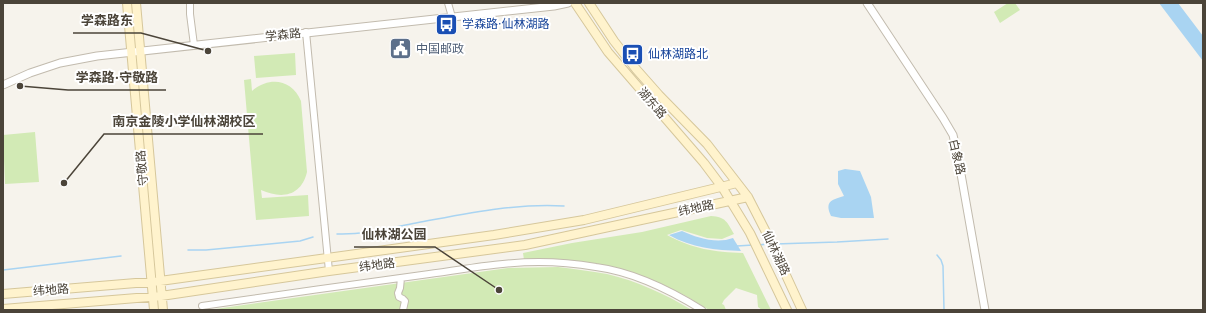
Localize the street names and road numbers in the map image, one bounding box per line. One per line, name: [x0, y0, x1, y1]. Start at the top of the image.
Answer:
street label: 学森路: [264, 25, 302, 44]
street label: 湖东路: [635, 84, 670, 121]
street label: 白象路: [946, 138, 969, 176]
street label: 守敬路: [132, 149, 151, 187]
street label: 纬地路: [677, 196, 715, 219]
street label: 仙林湖路: [760, 228, 793, 278]
street label: 纬地路: [358, 255, 396, 274]
street label: 纬地路: [32, 281, 69, 298]

